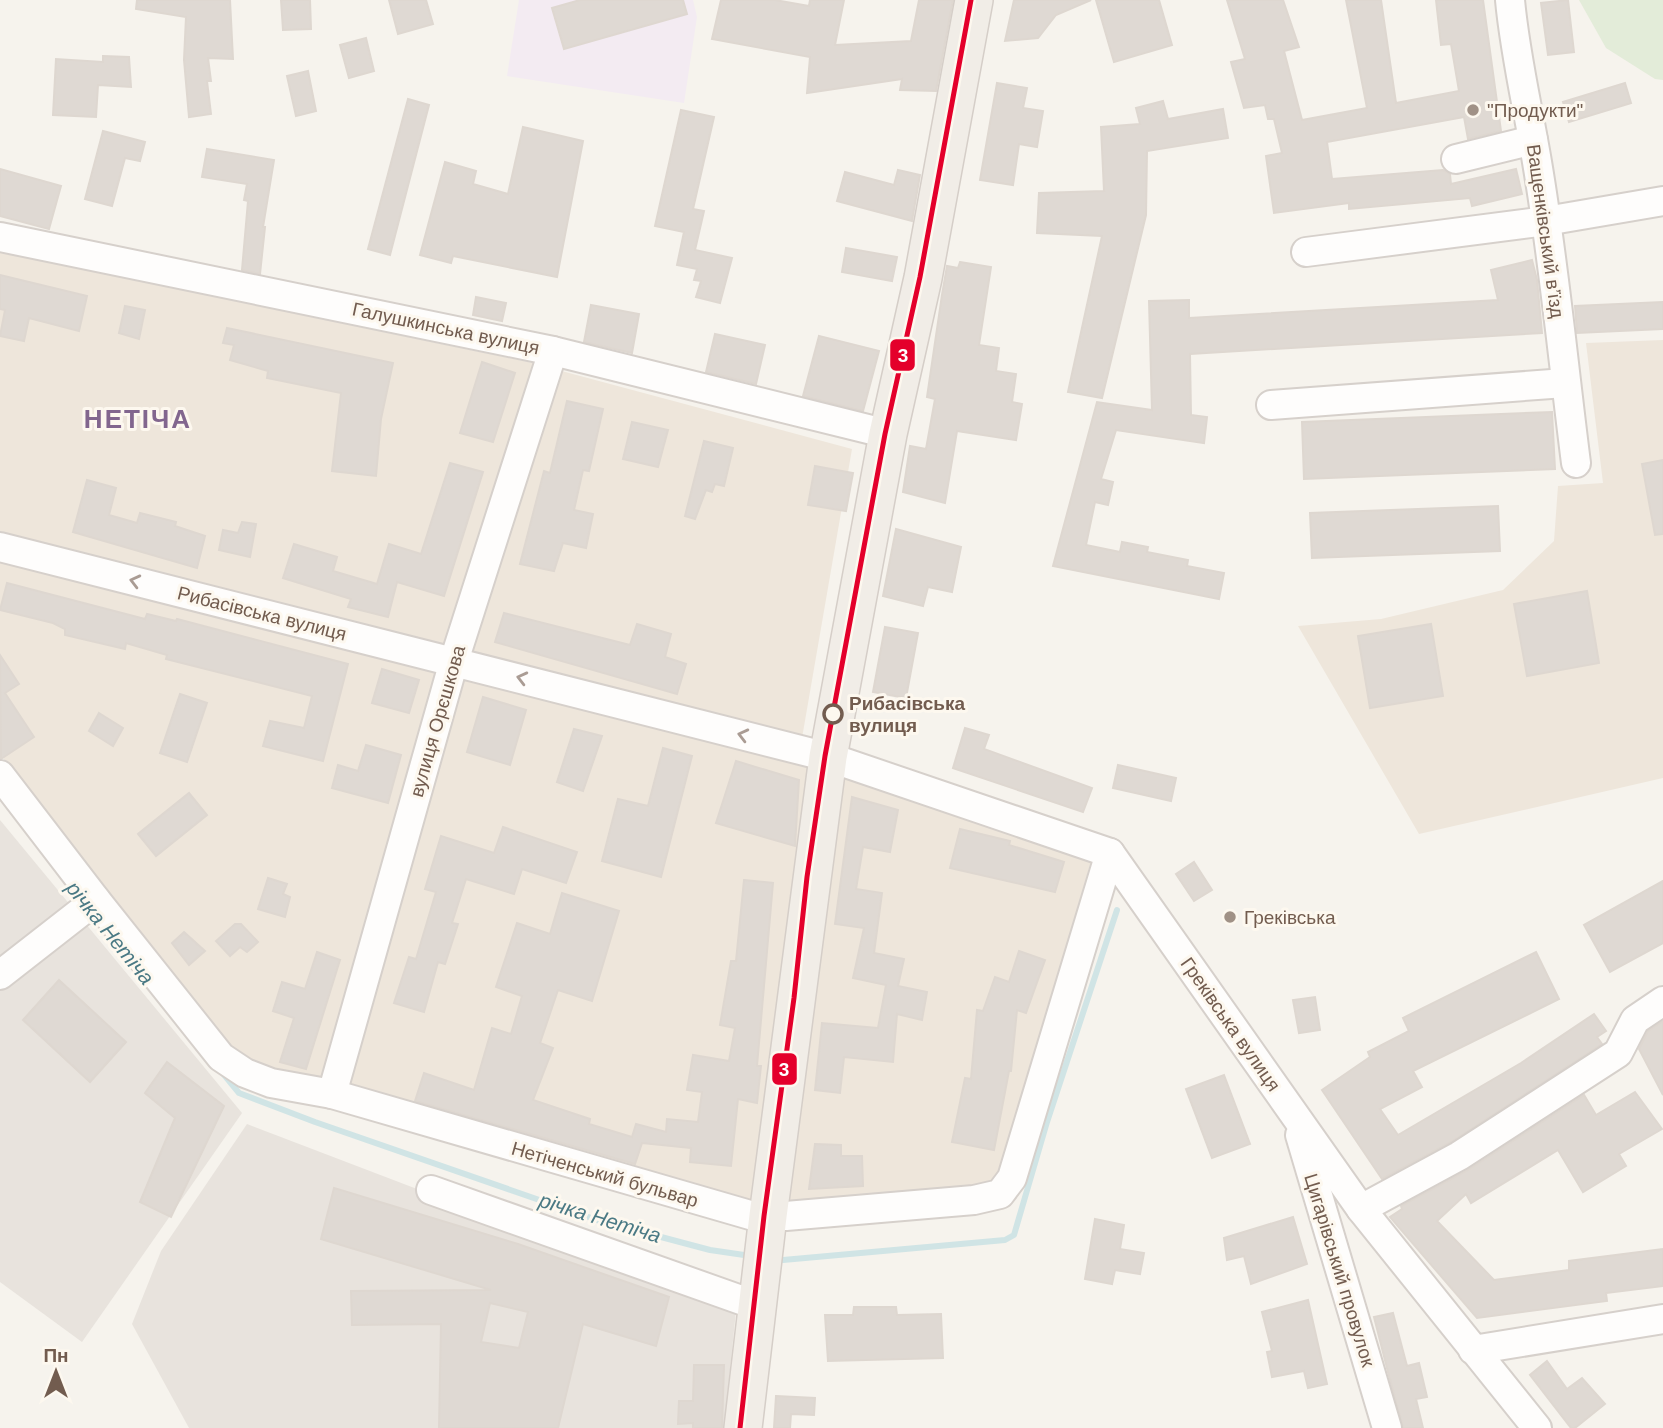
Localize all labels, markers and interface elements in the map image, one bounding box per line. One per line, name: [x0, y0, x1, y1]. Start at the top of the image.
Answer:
place label: "Продукти": [1487, 100, 1583, 121]
marker: "Продукти": [1465, 102, 1481, 118]
street label: Ващенківський в’їзд: [1523, 143, 1568, 319]
street label: Галушкинська вулиця: [350, 298, 541, 359]
line badge: 3: [889, 338, 916, 372]
text: 3: [898, 345, 908, 366]
district label: НЕТІЧА: [84, 404, 192, 434]
one-way arrow: [130, 575, 142, 589]
street label: Рибасівська вулиця: [175, 582, 349, 645]
street label: вулиця Орєшкова: [406, 642, 469, 799]
one-way arrow: [517, 672, 529, 686]
place label: Рибасівська вулиця: [849, 693, 965, 736]
marker: Рибасівська вулиця: [823, 704, 843, 724]
one-way arrow: [737, 729, 749, 743]
water label: річка Нетіча: [61, 876, 159, 989]
place label: Греківська: [1244, 907, 1336, 928]
marker: Греківська: [1222, 909, 1238, 925]
street label: Греківська вулиця: [1177, 953, 1285, 1095]
line badge: 3: [771, 1052, 798, 1086]
text: 3: [779, 1059, 789, 1080]
street label: Нетіченський бульвар: [509, 1138, 701, 1211]
street label: Цигарівський провулок: [1300, 1171, 1379, 1370]
water label: річка Нетіча: [536, 1188, 664, 1247]
north arrow: [21, 1337, 91, 1407]
text: Пн: [43, 1345, 69, 1366]

